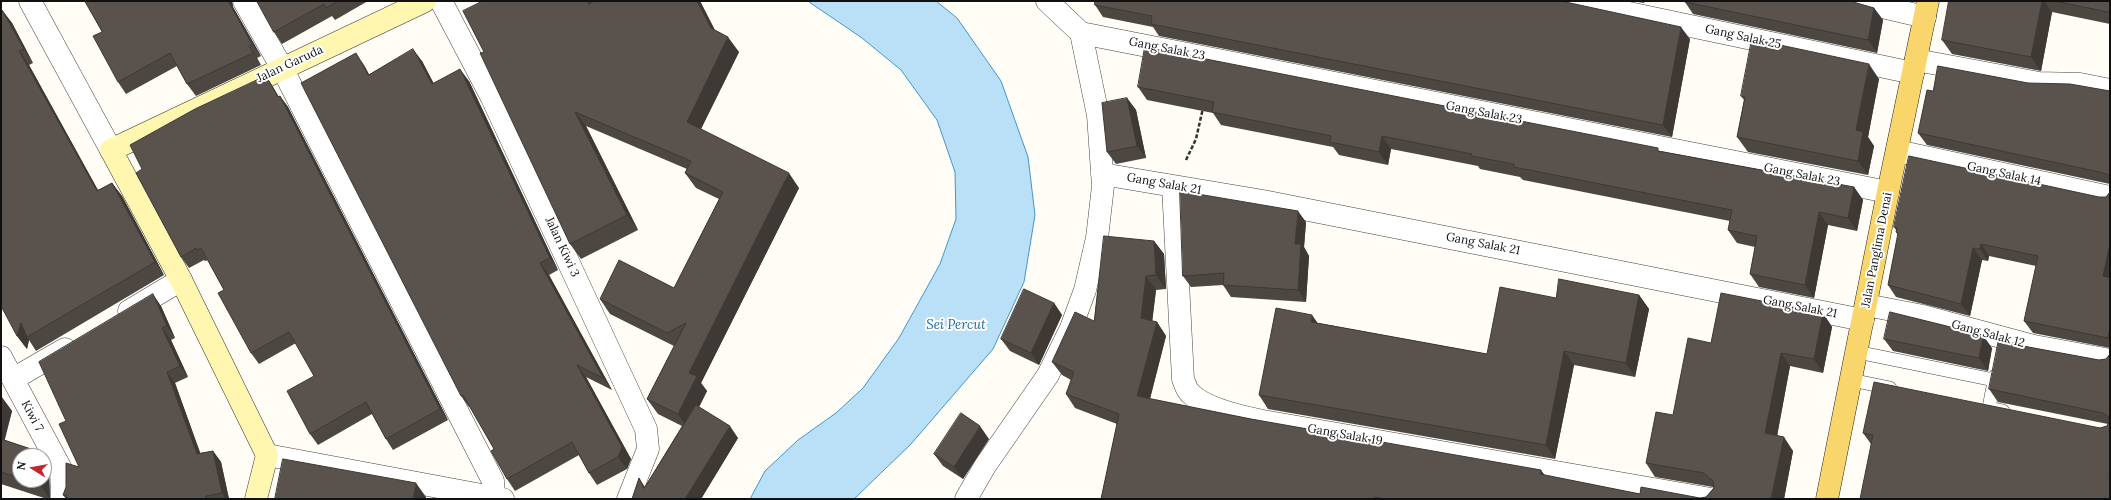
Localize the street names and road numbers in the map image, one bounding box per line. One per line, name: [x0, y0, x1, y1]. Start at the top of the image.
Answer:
street label: Gang Salak 25: [1704, 22, 1782, 52]
street label: Gang Salak 23: [1128, 35, 1206, 63]
street label: Jalan Garuda: [255, 42, 325, 86]
street label: Gang Salak 23: [1445, 99, 1523, 127]
street label: Gang Salak 14: [1966, 159, 2042, 189]
street label: Gang Salak 23: [1763, 161, 1841, 189]
street label: Gang Salak 21: [1126, 170, 1202, 198]
street label: Jalan Panglima Denai: [1859, 191, 1895, 309]
street label: Jalan Kiwi 3: [542, 215, 582, 279]
street label: Gang Salak 21: [1445, 230, 1521, 258]
street label: Gang Salak 21: [1762, 293, 1838, 321]
street label: Gang Salak 12: [1950, 317, 2026, 351]
street label: Kiwi 7: [18, 398, 46, 434]
street label: Gang Salak 19: [1306, 421, 1384, 449]

